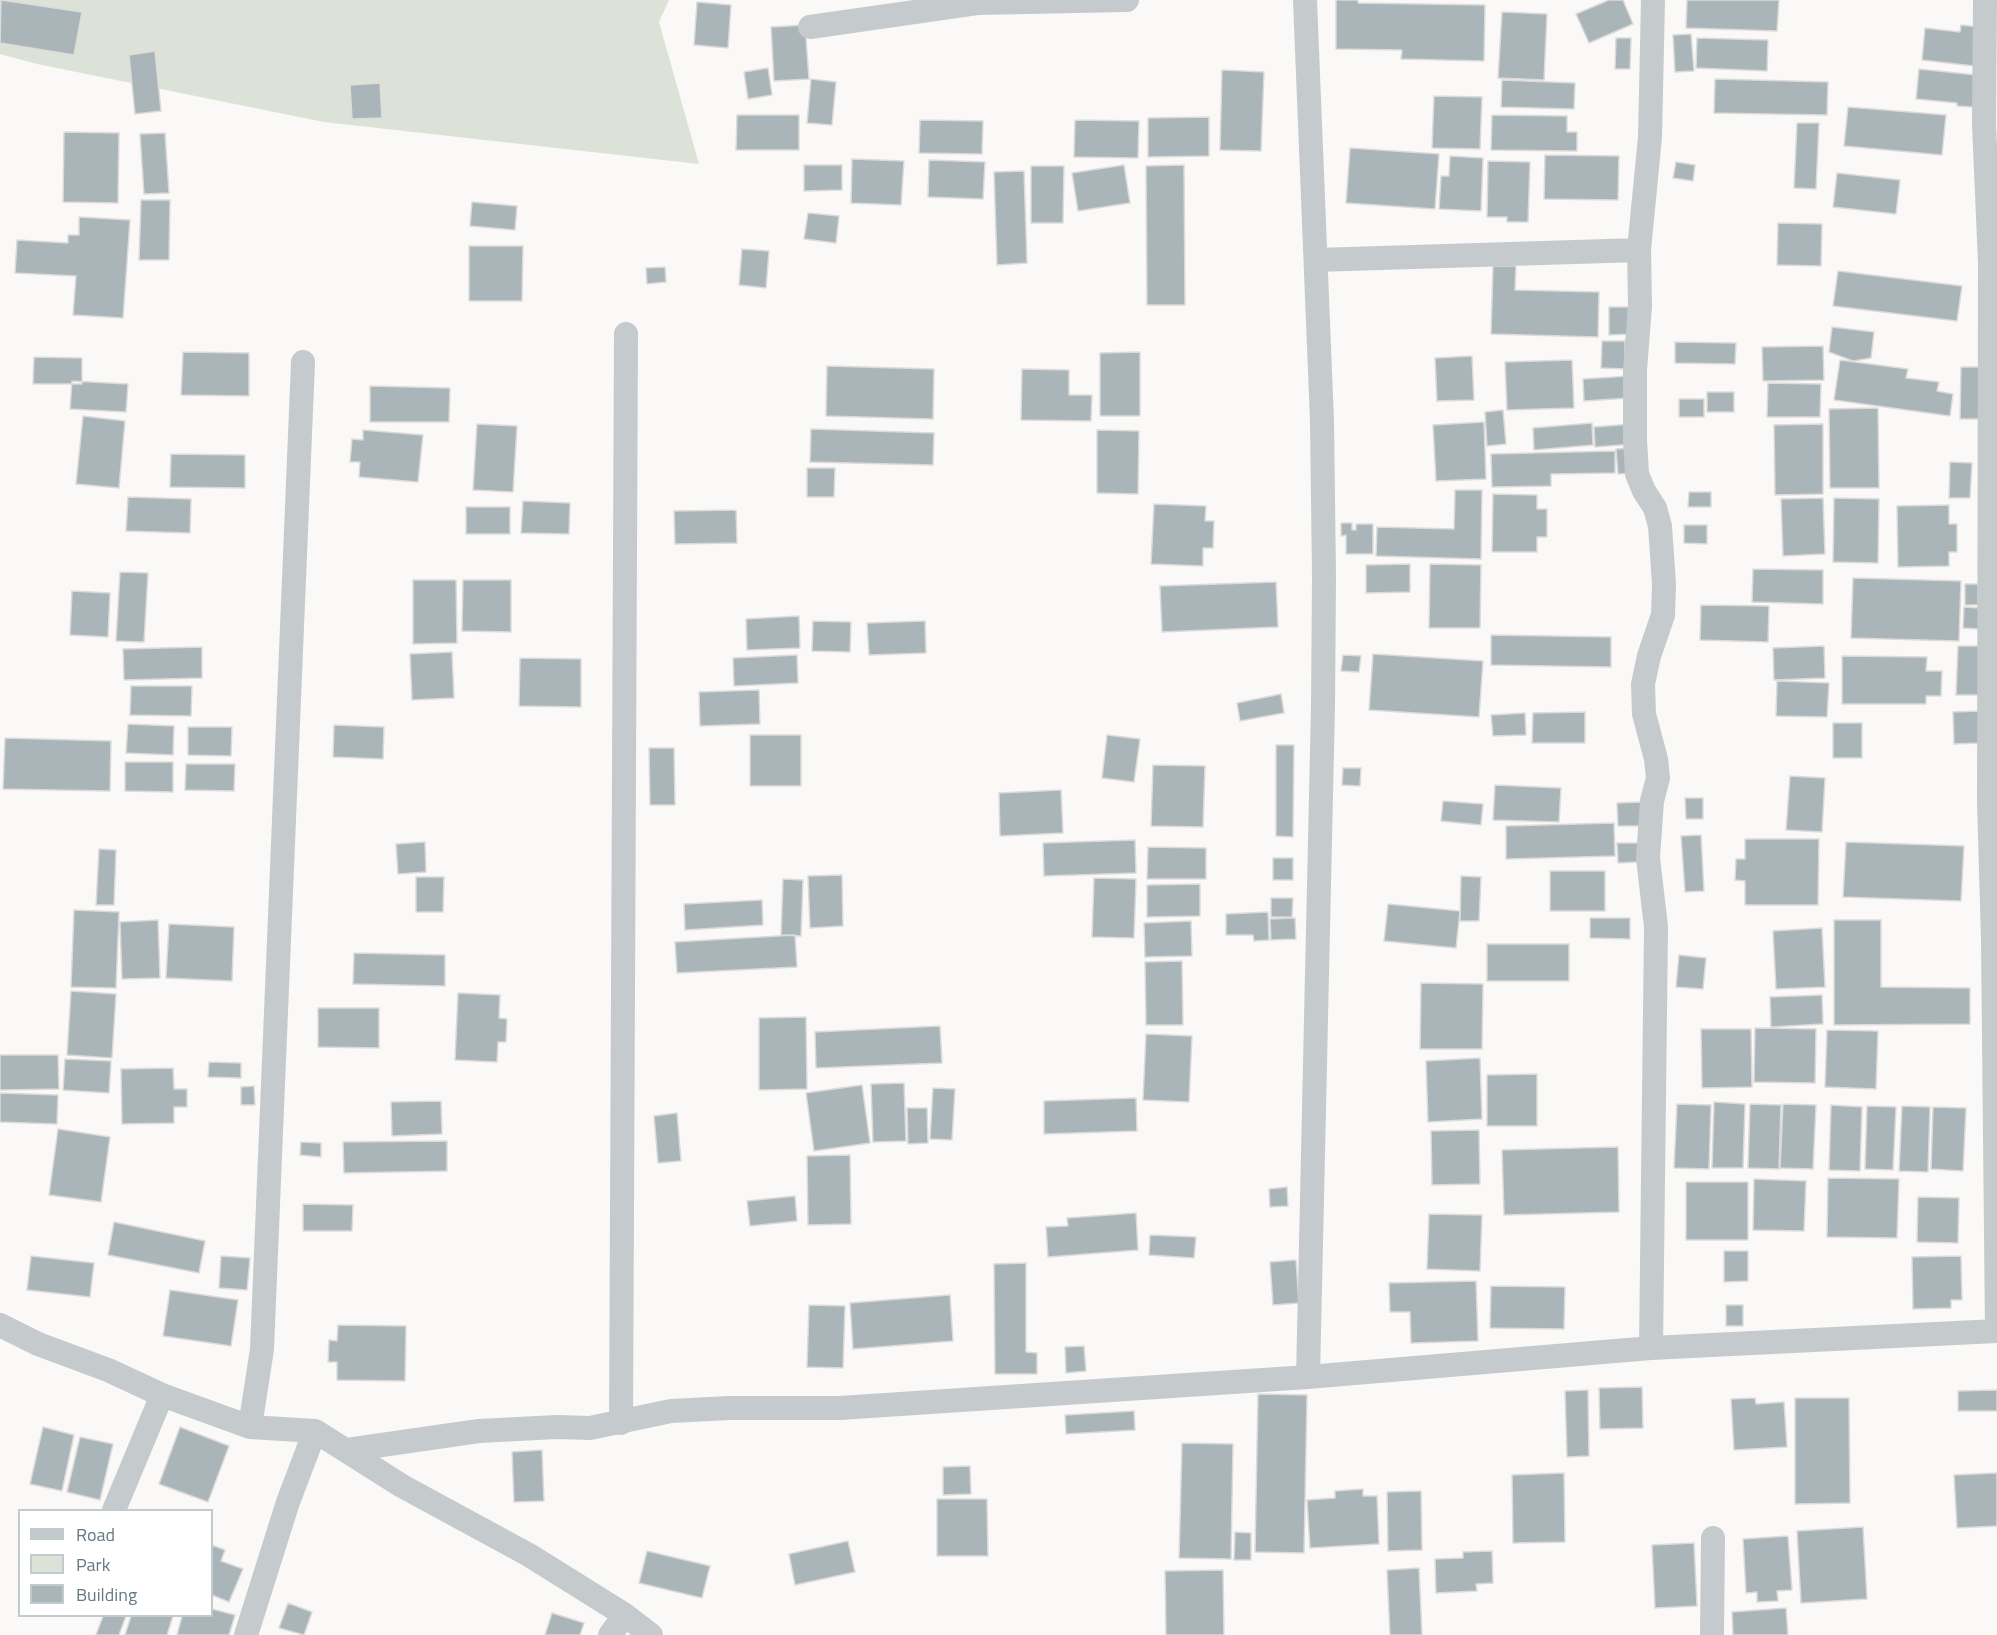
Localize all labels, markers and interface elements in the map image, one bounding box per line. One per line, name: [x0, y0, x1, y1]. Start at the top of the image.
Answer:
legend: [18, 1509, 213, 1617]
text: Road: [76, 1521, 115, 1548]
text: Park: [76, 1551, 110, 1578]
text: Building: [76, 1581, 137, 1608]

